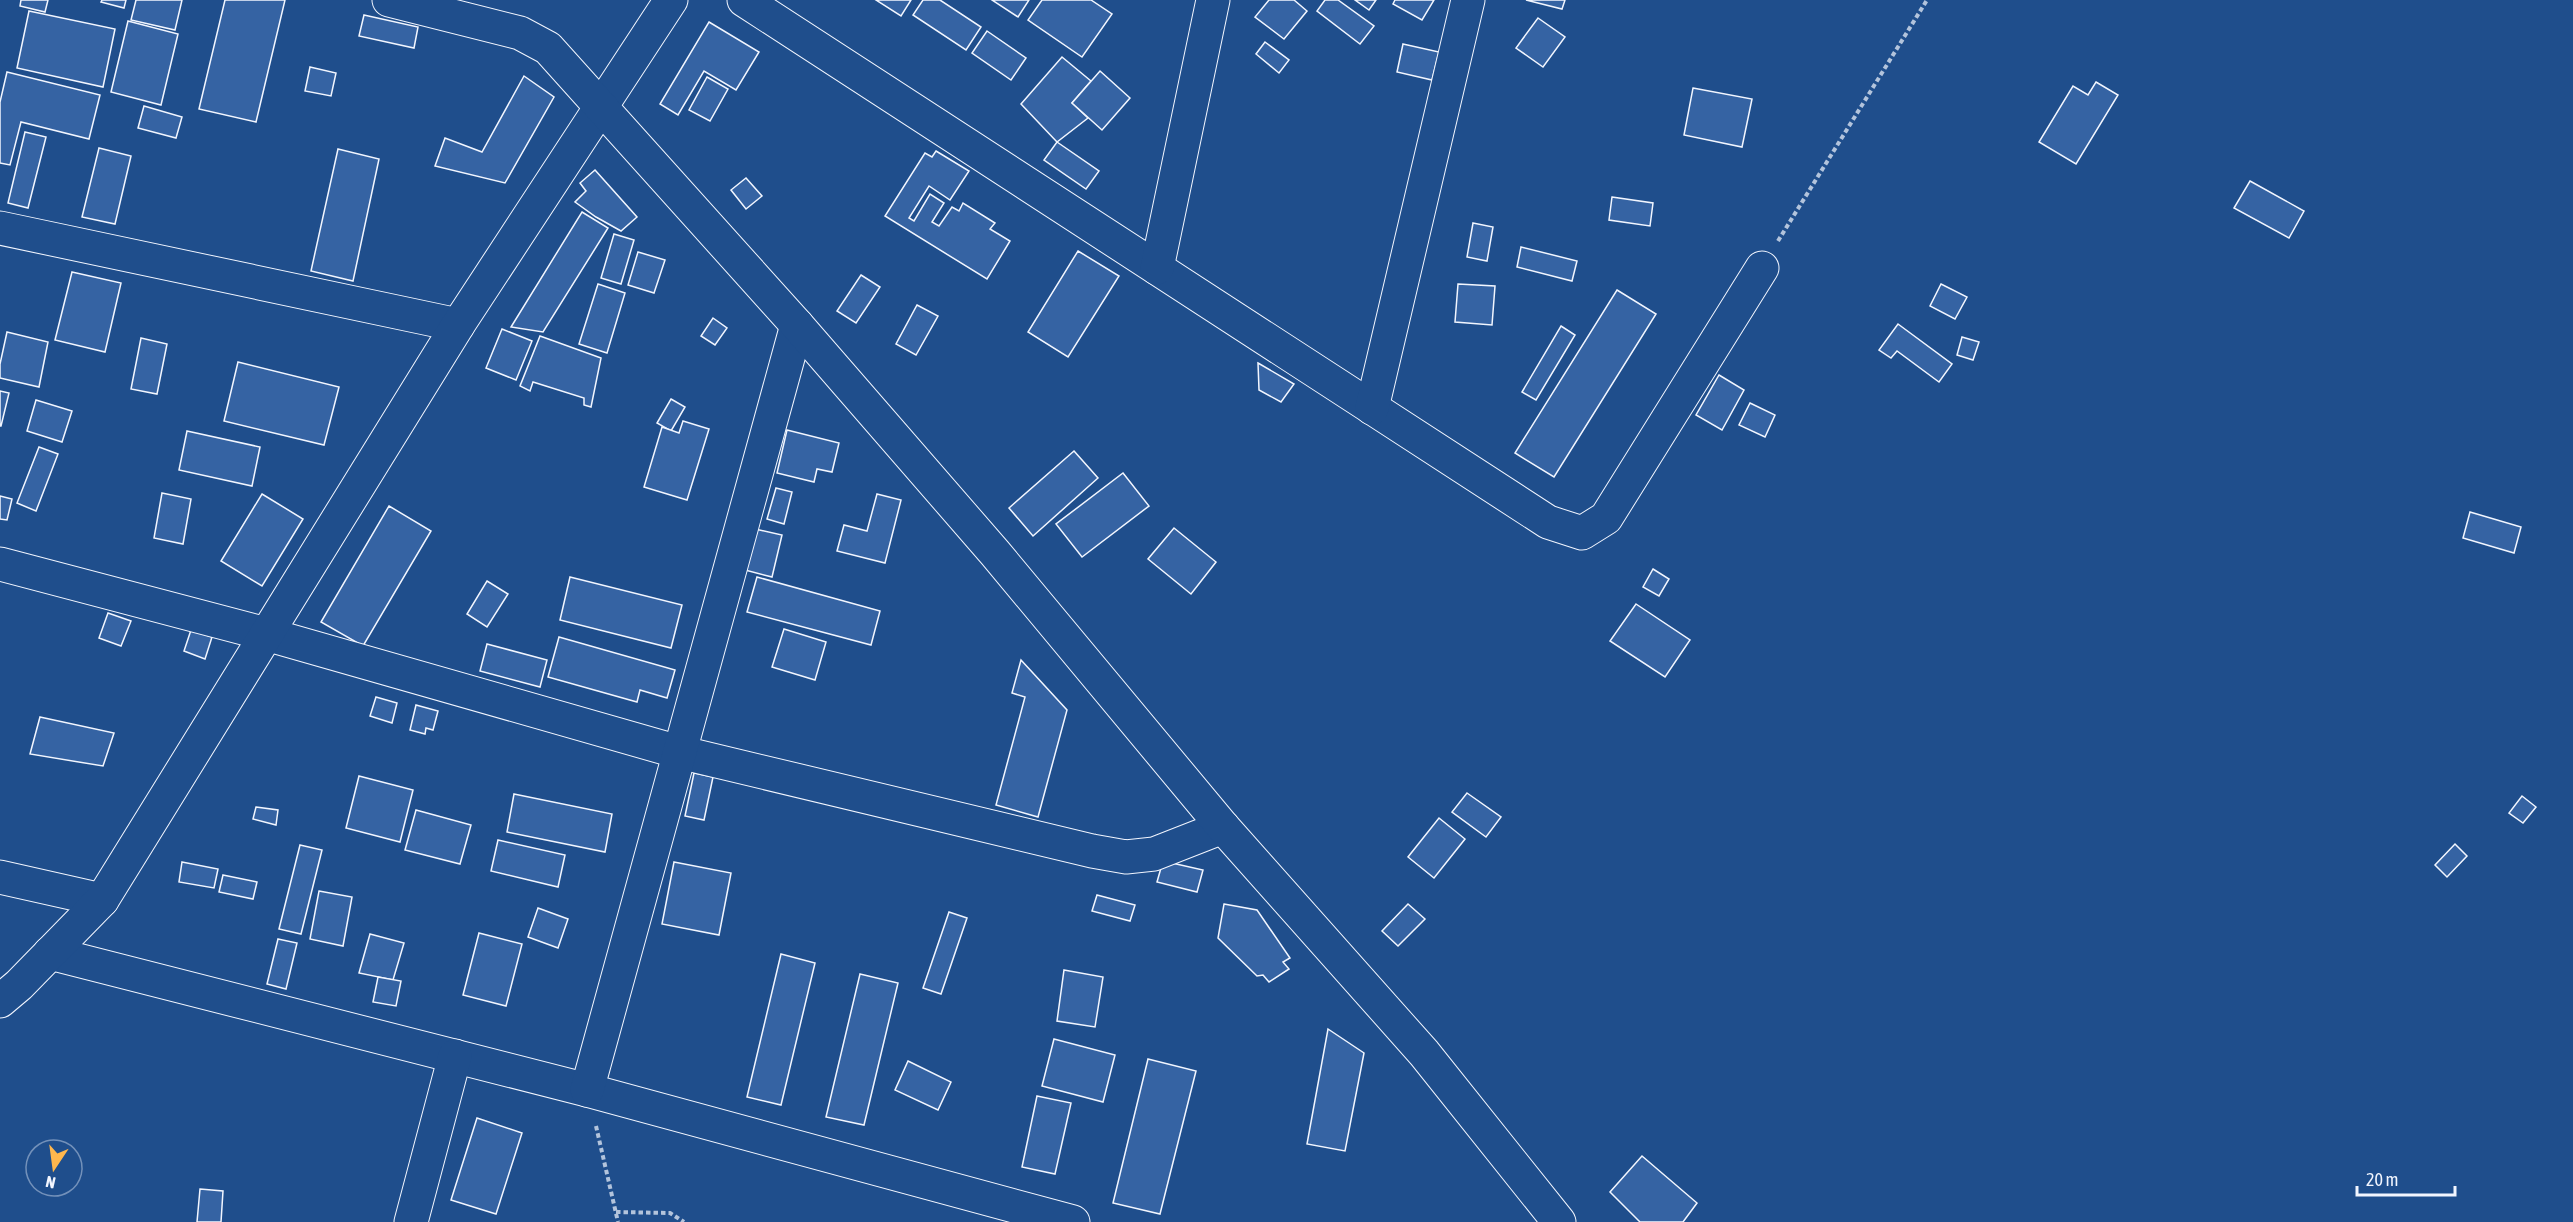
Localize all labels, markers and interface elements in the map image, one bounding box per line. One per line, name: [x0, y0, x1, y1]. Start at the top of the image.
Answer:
north arrow: [24, 1138, 84, 1198]
scale bar: [2357, 1159, 2454, 1197]
text: 20 m: [2366, 1169, 2398, 1190]
text: N: [44, 1173, 57, 1192]

